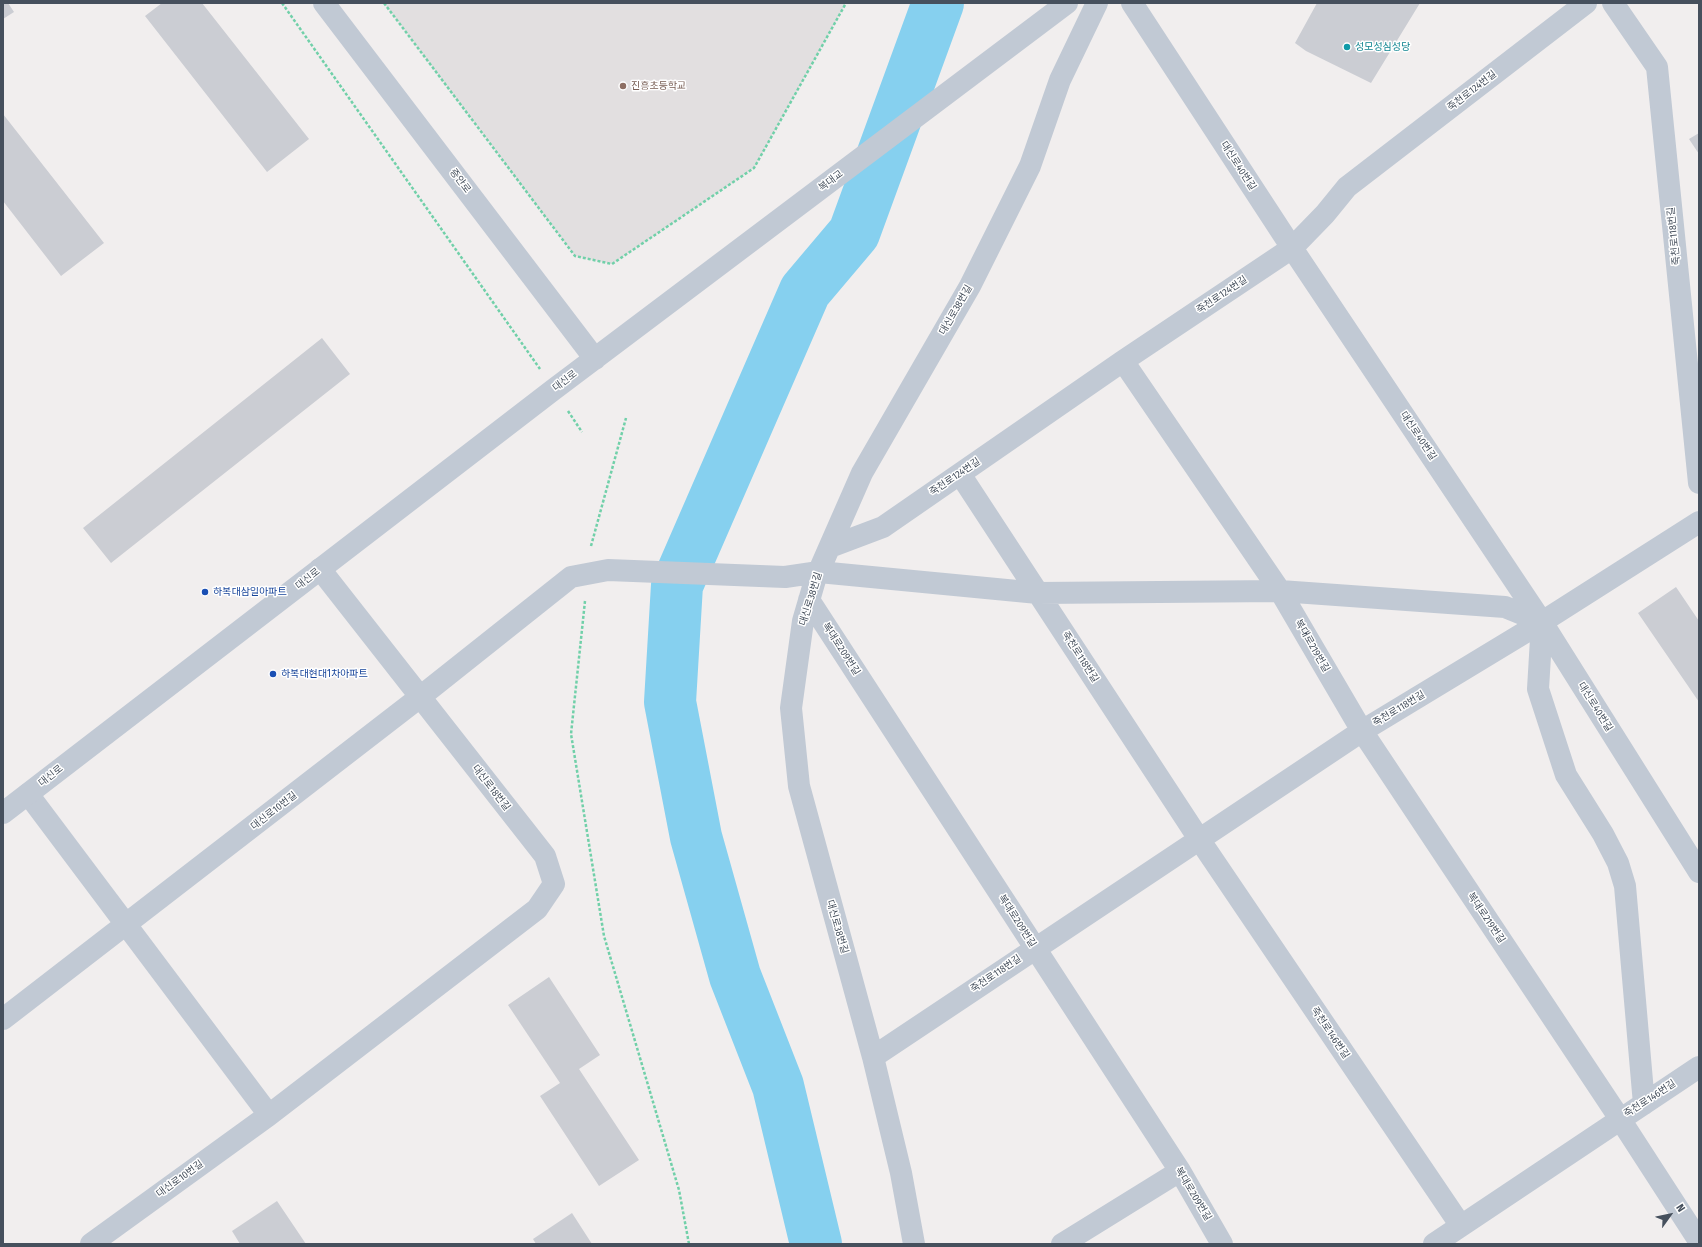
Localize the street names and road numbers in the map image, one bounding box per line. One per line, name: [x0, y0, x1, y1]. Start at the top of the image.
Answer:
street label: 죽천로124번길: [1445, 68, 1499, 114]
street label: 대신로40번길: [1218, 139, 1258, 193]
street label: 증안로: [447, 166, 473, 196]
street label: 복대교: [816, 168, 846, 194]
street label: 죽천로118번길: [1665, 206, 1683, 266]
street label: 죽천로124번길: [1194, 274, 1250, 316]
street label: 대신로38번길: [937, 283, 975, 337]
street label: 대신로: [550, 368, 580, 394]
street label: 대신로40번길: [1397, 409, 1439, 463]
street label: 죽천로124번길: [927, 456, 983, 498]
street label: 대신로: [293, 566, 323, 592]
street label: 대신로38번길: [797, 571, 825, 627]
street label: 복대로219번길: [1292, 617, 1332, 675]
street label: 복대로209번길: [820, 620, 862, 678]
street label: 죽천로118번길: [1059, 629, 1101, 685]
street label: 대신로40번길: [1575, 680, 1615, 734]
street label: 죽천로118번길: [1371, 689, 1427, 729]
street label: 대신로: [36, 763, 66, 789]
street label: 대신로18번길: [469, 763, 513, 813]
street label: 대신로10번길: [249, 789, 299, 833]
street label: 복대로219번길: [1465, 890, 1507, 946]
street label: 복대로209번길: [996, 892, 1038, 950]
street label: 대신로38번길: [824, 899, 850, 955]
street label: 죽천로118번길: [968, 953, 1024, 995]
street label: 죽천로146번길: [1308, 1005, 1352, 1061]
street label: 죽천로146번길: [1622, 1078, 1678, 1120]
street label: 대신로10번길: [154, 1158, 206, 1200]
street label: 복대로209번길: [1172, 1165, 1214, 1223]

